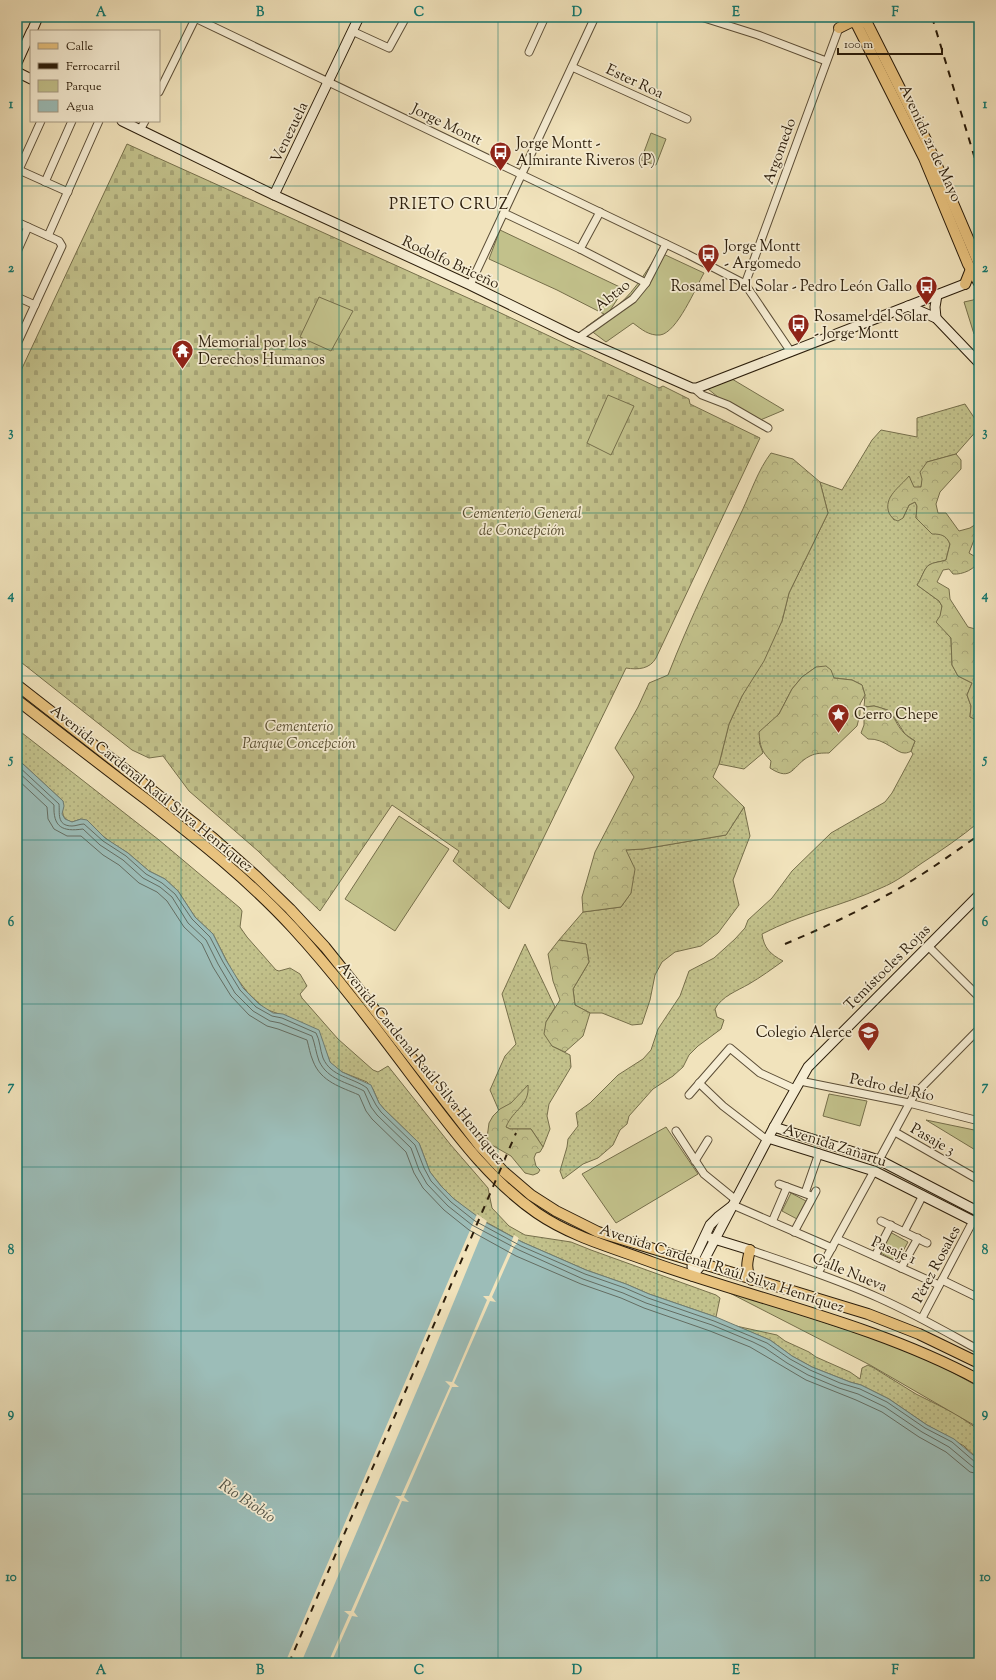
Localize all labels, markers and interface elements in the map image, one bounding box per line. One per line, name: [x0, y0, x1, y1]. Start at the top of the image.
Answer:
text: A: [96, 4, 107, 22]
text: B: [256, 4, 265, 22]
text: C: [414, 4, 424, 22]
text: D: [572, 4, 582, 22]
text: E: [732, 4, 740, 22]
text: F: [891, 4, 899, 22]
legend: [30, 30, 160, 122]
scale bar: [838, 30, 942, 56]
text: 100 m: [844, 36, 873, 54]
text: Calle: [66, 38, 94, 56]
text: Ferrocarril: [66, 58, 121, 76]
street label: Ester Roa: [602, 60, 667, 105]
text: Parque: [66, 78, 102, 96]
street label: Avenida 21 de Mayo: [893, 82, 966, 206]
text: 1: [9, 96, 14, 114]
text: 1: [983, 96, 988, 114]
text: Agua: [66, 98, 94, 116]
street label: Venezuela: [267, 98, 314, 167]
street label: Jorge Montt: [407, 99, 485, 152]
street label: Argomedo: [759, 116, 802, 187]
place label: Jorge Montt - Almirante Riveros (P): [515, 134, 656, 172]
bus stop icon: Jorge Montt - Almirante Riveros (P): [488, 139, 514, 172]
district label: PRIETO CRUZ: [389, 194, 509, 217]
street label: Rodolfo Briceño: [398, 232, 503, 295]
place label: Jorge Montt - Argomedo: [723, 237, 801, 275]
bus stop icon: Jorge Montt - Argomedo: [696, 242, 722, 275]
text: 2: [8, 260, 15, 278]
text: 2: [982, 260, 989, 278]
bus stop icon: Rosamel Del Solar - Pedro León Gallo: [914, 273, 940, 306]
street label: Abtao: [591, 275, 635, 317]
place label: Rosamel Del Solar - Pedro León Gallo: [671, 277, 912, 298]
place label: Rosamel del Solar - Jorge Montt: [814, 307, 928, 345]
bus stop icon: Rosamel del Solar - Jorge Montt: [786, 312, 812, 345]
place label: Memorial por los Derechos Humanos: [198, 333, 325, 371]
temple icon: Memorial por los Derechos Humanos: [170, 338, 196, 371]
text: 3: [8, 424, 14, 442]
text: 3: [982, 424, 988, 442]
park label: Cementerio General de Concepción: [462, 504, 582, 542]
text: 4: [7, 587, 15, 605]
text: 4: [981, 587, 989, 605]
street label: Avenida Cardenal Raúl Silva Henríquez: [45, 701, 257, 878]
place icon: Cerro Chepe: [825, 701, 851, 734]
place label: Cerro Chepe: [854, 705, 938, 726]
park label: Cementerio Parque Concepción: [242, 717, 356, 755]
text: 5: [8, 751, 14, 769]
text: 5: [982, 751, 988, 769]
text: 6: [8, 914, 15, 932]
text: 6: [982, 914, 989, 932]
street label: Temístocles Rojas: [840, 920, 936, 1016]
street label: Avenida Cardenal Raúl Silva Henríquez: [332, 958, 510, 1170]
school or university icon: Colegio Alerce: [855, 1019, 881, 1052]
place label: Colegio Alerce: [756, 1023, 852, 1044]
street label: Pedro del Río: [847, 1069, 936, 1108]
text: 7: [8, 1078, 15, 1096]
text: 7: [982, 1078, 989, 1096]
street label: Pasaje 3: [906, 1119, 958, 1161]
street label: Avenida Zañartu: [780, 1120, 889, 1173]
street label: Avenida Cardenal Raúl Silva Henríquez: [597, 1220, 847, 1319]
street label: Pérez Rosales: [908, 1222, 966, 1307]
street label: Pasaje 1: [868, 1232, 919, 1271]
text: 8: [8, 1242, 15, 1260]
text: 8: [982, 1242, 989, 1260]
street label: Calle Nueva: [809, 1249, 890, 1298]
text: 9: [8, 1405, 15, 1423]
text: 9: [982, 1405, 989, 1423]
water label: Río Biobío: [214, 1475, 280, 1530]
text: 10: [5, 1569, 17, 1587]
text: 10: [979, 1569, 991, 1587]
text: A: [96, 1662, 107, 1680]
text: B: [256, 1662, 265, 1680]
text: C: [414, 1662, 424, 1680]
text: D: [572, 1662, 582, 1680]
text: E: [732, 1662, 740, 1680]
text: F: [891, 1662, 899, 1680]

